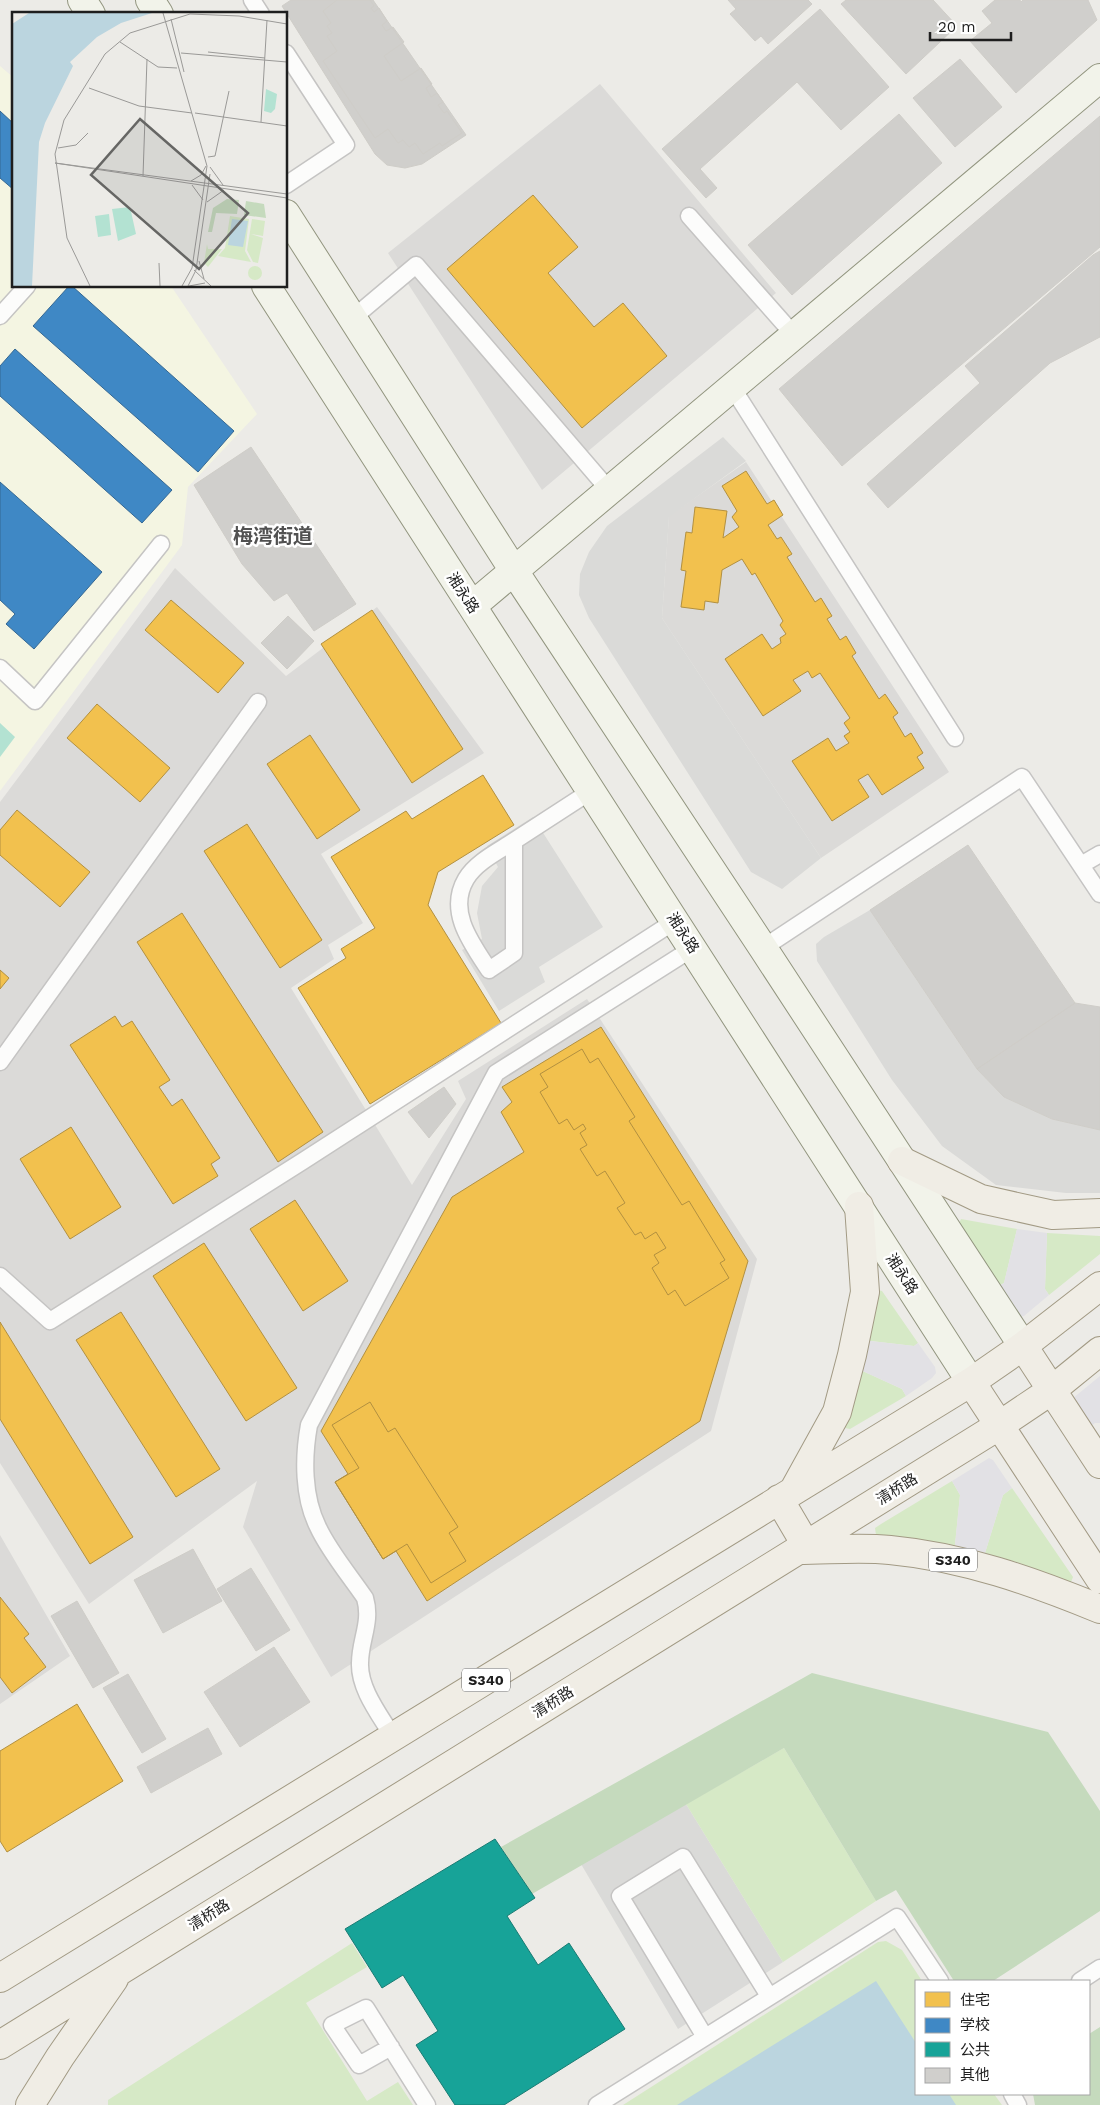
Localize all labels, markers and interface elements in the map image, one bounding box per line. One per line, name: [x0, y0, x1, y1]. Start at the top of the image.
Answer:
scale bar: [930, 10, 1011, 42]
inset map: [12, 12, 288, 288]
text: 20 m: [938, 18, 976, 36]
district label: 梅湾街道: [233, 524, 313, 548]
street label: 湘永路: [443, 569, 483, 617]
street label: 湘永路: [663, 909, 703, 957]
street label: 湘永路: [882, 1250, 922, 1298]
street label: 清桥路: [873, 1469, 921, 1509]
road number: S340: [929, 1548, 977, 1572]
road number: S340: [462, 1668, 510, 1692]
street label: 清桥路: [529, 1682, 577, 1722]
street label: 清桥路: [185, 1895, 233, 1935]
legend: [915, 1980, 1090, 2095]
text: 住宅: [960, 1991, 990, 2009]
text: 学校: [960, 2016, 990, 2034]
text: 公共: [960, 2041, 990, 2059]
text: 其他: [960, 2066, 990, 2084]

